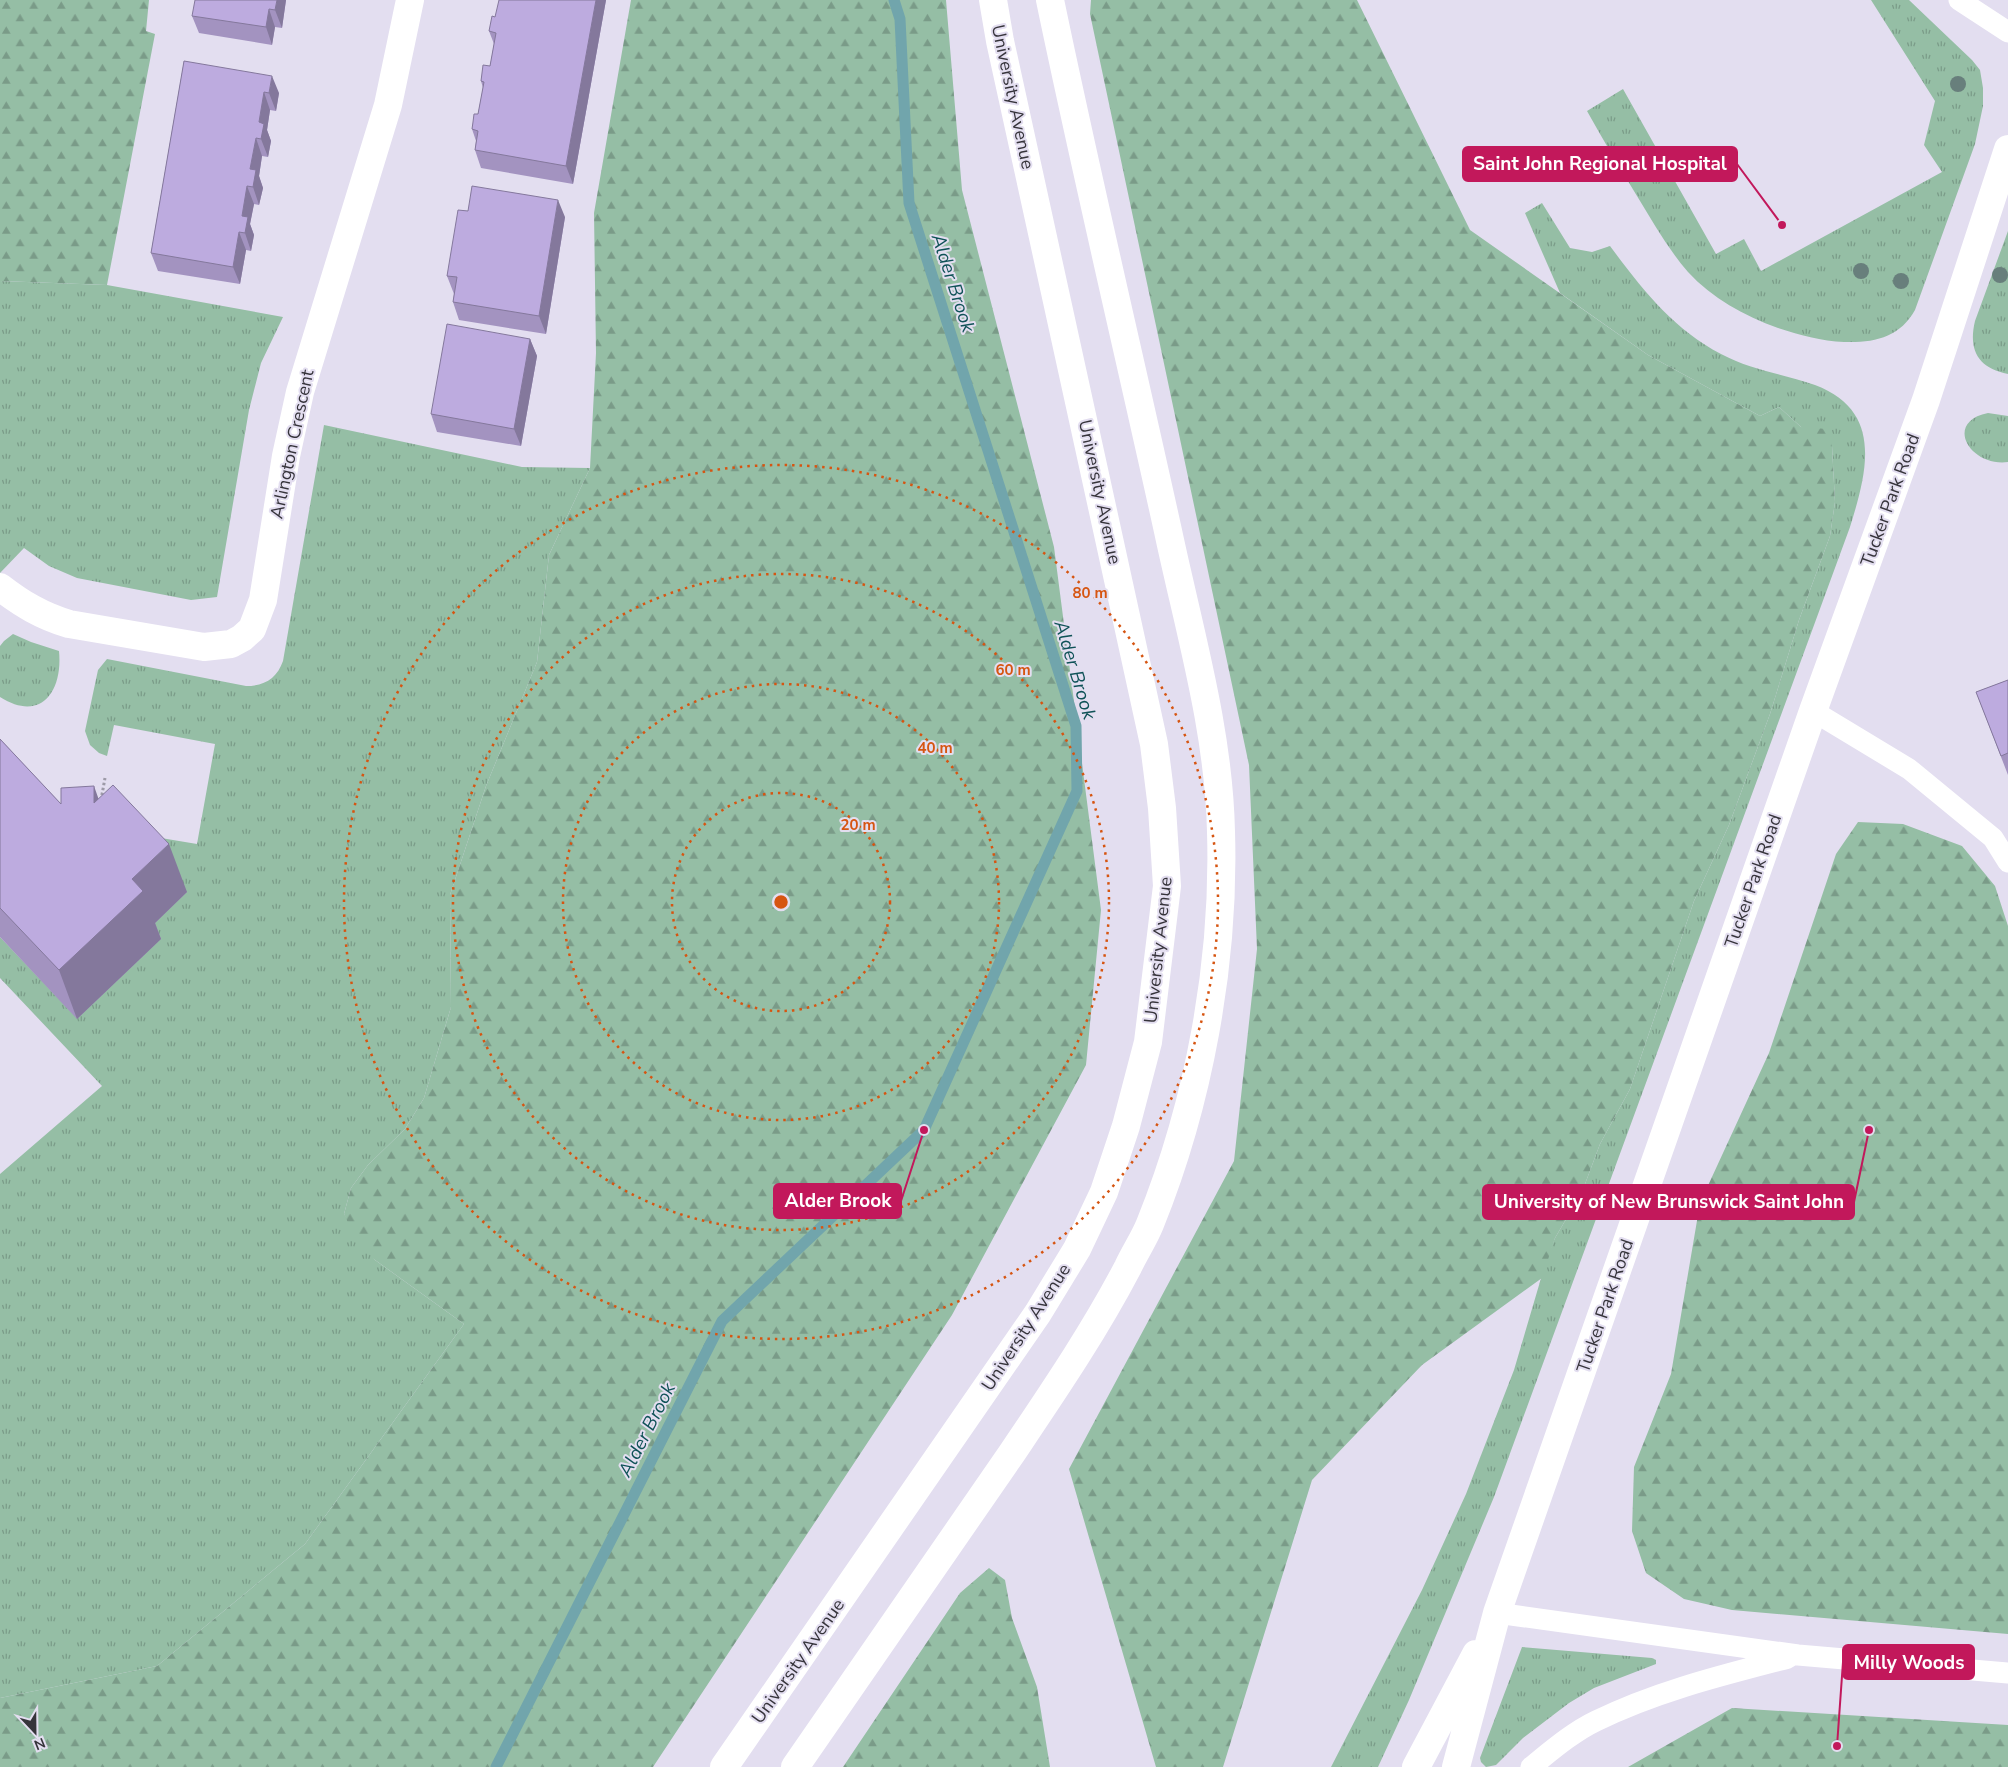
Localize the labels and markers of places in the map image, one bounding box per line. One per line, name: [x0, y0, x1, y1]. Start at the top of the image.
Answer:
callout: Saint John Regional Hospital: [1463, 147, 1737, 181]
centre of rings: [772, 893, 790, 911]
callout: Alder Brook: [774, 1184, 901, 1218]
callout: University of New Brunswick Saint John: [1483, 1185, 1854, 1219]
callout: Milly Woods: [1843, 1645, 1974, 1679]

